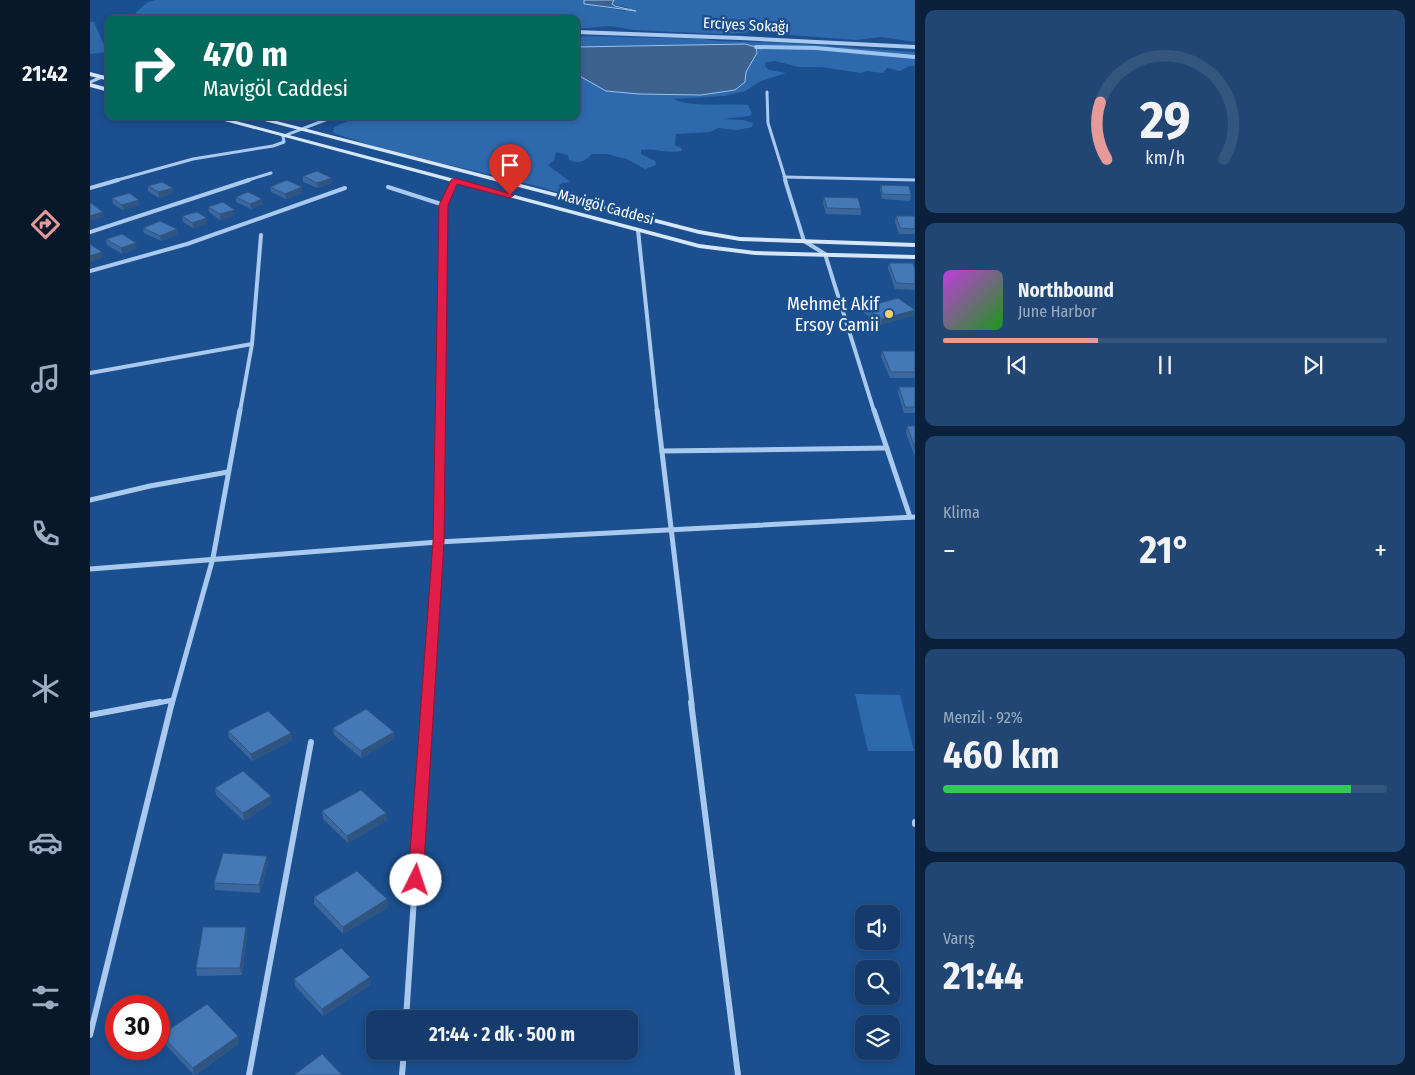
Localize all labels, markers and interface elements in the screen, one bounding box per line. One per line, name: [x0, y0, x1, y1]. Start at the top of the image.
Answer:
street label: Erciyes Sokağı: [703, 14, 789, 36]
text: 470 m: [203, 33, 288, 75]
icon: right: [120, 35, 185, 100]
text: 21:42: [22, 60, 68, 87]
text: Mavigöl Caddesi: [203, 75, 348, 102]
text: 29: [1139, 89, 1190, 152]
pin: [489, 144, 531, 195]
text: km/h: [1145, 147, 1185, 169]
icon: arrive: [496, 151, 524, 179]
street label: Mavigöl Caddesi: [556, 186, 656, 228]
icon: directions: [28, 207, 63, 242]
text: Northbound: [1018, 279, 1114, 302]
place label: Mehmet Akif Ersoy Camii: [787, 293, 880, 336]
text: June Harbor: [1018, 302, 1096, 321]
marker: Mehmet Akif Ersoy Camii: [883, 308, 895, 320]
icon: previous: [1003, 351, 1031, 379]
icon: pause: [1151, 351, 1179, 379]
icon: next: [1299, 351, 1327, 379]
icon: music: [28, 361, 63, 396]
text: Klima: [943, 503, 980, 522]
icon: phone: [28, 516, 63, 551]
text: 21°: [1140, 527, 1190, 573]
text: −: [943, 534, 956, 567]
text: +: [1374, 534, 1387, 567]
icon: climate: [28, 671, 63, 706]
text: Menzil · 92%: [943, 708, 1023, 727]
text: 460 km: [943, 732, 1059, 778]
icon: car: [28, 825, 63, 860]
position arrow: [389, 853, 441, 905]
map controls: [855, 905, 900, 1060]
button: sound: [855, 905, 900, 950]
text: Varış: [943, 929, 975, 948]
text: 21:44: [943, 953, 1024, 999]
button: search: [855, 960, 900, 1005]
icon: filters: [28, 980, 63, 1015]
speed limit sign: 30: [105, 995, 170, 1060]
button: layers: [855, 1015, 900, 1060]
text: 21:44 · 2 dk · 500 m: [429, 1023, 575, 1046]

